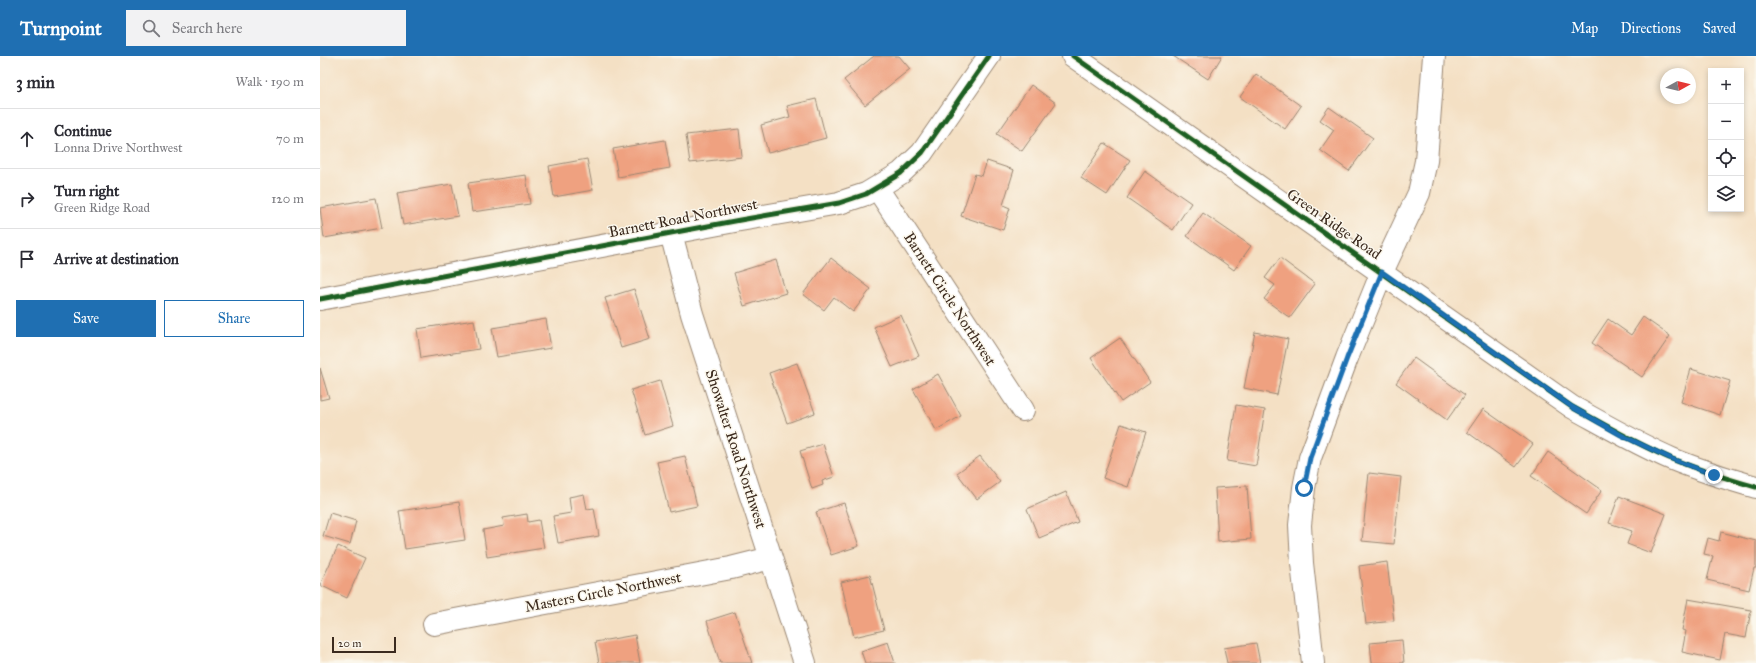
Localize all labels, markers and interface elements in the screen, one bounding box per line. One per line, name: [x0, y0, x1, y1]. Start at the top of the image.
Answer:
search box: [126, 10, 406, 46]
text: Turnpoint: [20, 17, 102, 40]
icon: search: [140, 17, 162, 39]
text: Search here: [172, 19, 243, 37]
text: Map: [1571, 20, 1598, 37]
text: Directions: [1620, 20, 1681, 37]
text: Saved: [1703, 20, 1736, 37]
north arrow: [1660, 68, 1696, 104]
map controls: [1708, 68, 1744, 212]
button: +: [1708, 68, 1744, 104]
text: 3 min: [16, 72, 55, 93]
text: Walk · 190 m: [235, 74, 304, 90]
button: −: [1708, 104, 1744, 140]
text: Continue: [54, 122, 112, 140]
icon: ahead: [16, 128, 38, 150]
text: 70 m: [276, 131, 304, 147]
text: Lonna Drive Northwest: [54, 140, 183, 156]
button: locate: [1708, 140, 1744, 176]
button: layers: [1708, 176, 1744, 212]
text: Turn right: [54, 182, 119, 200]
street label: Green Ridge Road: [1283, 185, 1385, 263]
icon: right: [16, 188, 38, 210]
text: 120 m: [271, 191, 304, 207]
street label: Barnett Road Northwest: [607, 195, 760, 241]
text: Green Ridge Road: [54, 200, 150, 216]
street label: Barnett Circle Northwest: [900, 229, 1000, 370]
icon: arrive: [16, 248, 38, 270]
text: Arrive at destination: [54, 250, 179, 268]
button: Save: [16, 300, 156, 337]
button: Share: [164, 300, 304, 337]
street label: Showalter Road Northwest: [702, 367, 770, 531]
route end: [1705, 466, 1723, 484]
route start: [1295, 479, 1313, 497]
street label: Masters Circle Northwest: [523, 568, 683, 616]
scale bar: [332, 635, 396, 654]
text: 20 m: [338, 637, 361, 650]

